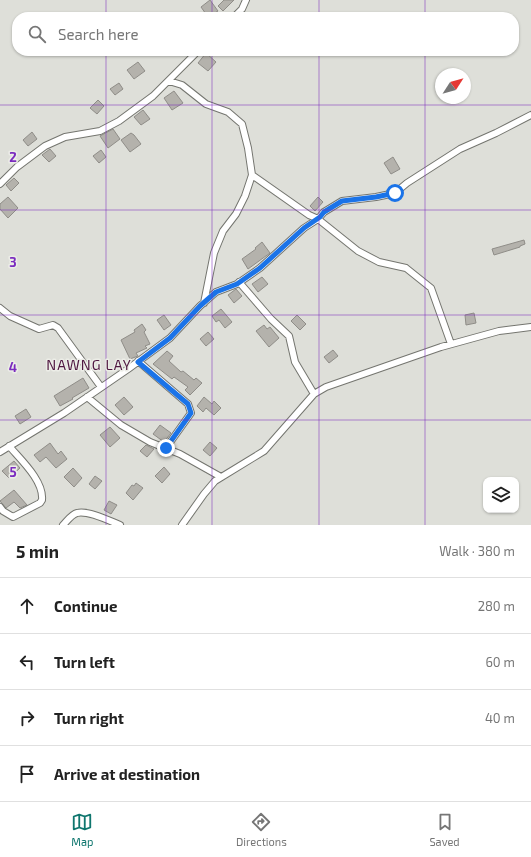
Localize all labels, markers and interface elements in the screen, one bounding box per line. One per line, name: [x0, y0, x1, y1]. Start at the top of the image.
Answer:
search box: [12, 12, 519, 56]
icon: search: [26, 23, 48, 45]
text: Search here: [58, 25, 139, 43]
north arrow: [435, 68, 471, 104]
text: 2: [9, 149, 17, 165]
route start: [386, 184, 404, 202]
text: 3: [9, 254, 17, 270]
district label: NAWNG LAY: [46, 356, 132, 373]
text: 4: [9, 359, 17, 375]
route end: [157, 439, 175, 457]
text: 5: [9, 464, 17, 480]
map controls: [483, 477, 519, 513]
button: layers: [483, 477, 519, 513]
text: 5 min: [16, 541, 59, 561]
text: Walk · 380 m: [439, 543, 515, 559]
icon: ahead: [16, 595, 38, 617]
text: Continue: [54, 597, 117, 615]
text: 280 m: [478, 598, 515, 614]
icon: left: [16, 651, 38, 673]
text: Turn left: [54, 653, 115, 671]
text: 60 m: [485, 654, 515, 670]
icon: right: [16, 707, 38, 729]
text: Turn right: [54, 709, 124, 727]
text: 40 m: [485, 710, 515, 726]
icon: arrive: [16, 763, 38, 785]
text: Arrive at destination: [54, 765, 200, 783]
tab: Map: [71, 811, 93, 848]
tab: Directions: [236, 811, 287, 848]
tab: Saved: [429, 811, 460, 848]

